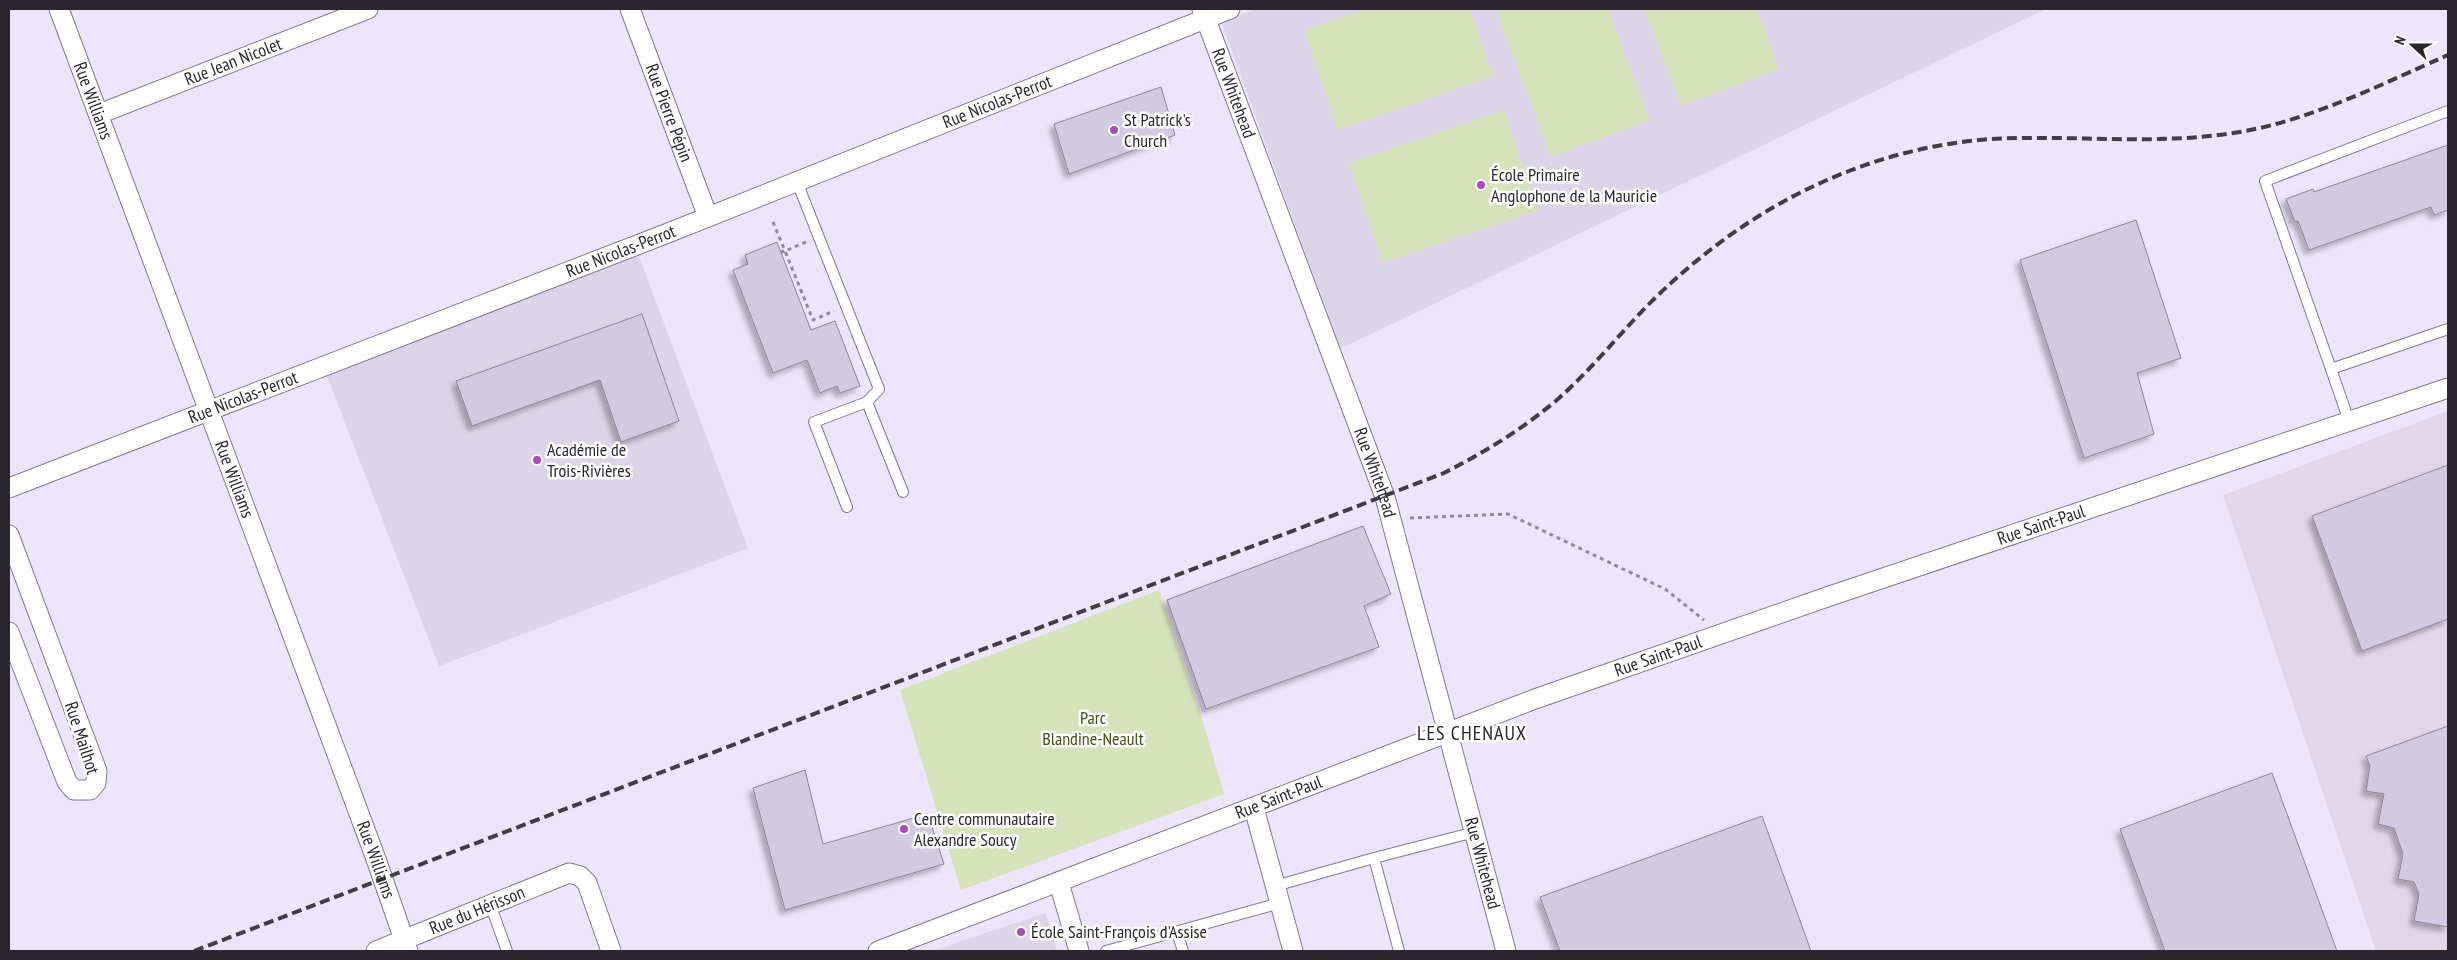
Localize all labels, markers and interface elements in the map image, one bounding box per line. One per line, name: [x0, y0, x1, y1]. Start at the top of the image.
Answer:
north arrow: [2387, 20, 2437, 70]
street label: Rue Jean Nicolet: [181, 32, 285, 91]
text: N: [2390, 34, 2410, 47]
street label: Rue Whitehead: [1207, 45, 1261, 141]
street label: Rue Williams: [69, 59, 119, 143]
street label: Rue Pierre Pépin: [641, 60, 698, 165]
street label: Rue Nicolas-Perrot: [939, 69, 1055, 133]
place label: St Patrick's Church: [1124, 108, 1191, 152]
marker: St Patrick's Church: [1108, 124, 1120, 136]
place label: École Primaire Anglophone de la Mauricie: [1491, 163, 1657, 207]
marker: École Primaire Anglophone de la Mauricie: [1475, 179, 1487, 191]
street label: Rue Nicolas-Perrot: [563, 219, 679, 282]
street label: Rue Nicolas-Perrot: [185, 365, 301, 429]
street label: Rue Whitehead: [1349, 424, 1402, 520]
street label: Rue Williams: [210, 437, 260, 521]
place label: Académie de Trois-Rivières: [547, 438, 631, 482]
marker: Académie de Trois-Rivières: [531, 454, 543, 466]
street label: Rue Saint-Paul: [1994, 499, 2089, 550]
street label: Rue Saint-Paul: [1611, 629, 1705, 681]
street label: Rue Mailhot: [60, 699, 105, 777]
park label: Parc Blandine-Neault: [1042, 706, 1144, 750]
district label: LES CHENAUX: [1417, 720, 1527, 746]
street label: Rue Saint-Paul: [1232, 770, 1326, 824]
place label: Centre communautaire Alexandre Soucy: [914, 807, 1055, 851]
street label: Rue Whitehead: [1460, 815, 1506, 911]
street label: Rue Williams: [352, 818, 401, 902]
marker: Centre communautaire Alexandre Soucy: [898, 823, 910, 835]
street label: Rue du Hérisson: [426, 880, 528, 939]
place label: École Saint-François d'Assise: [1031, 920, 1207, 943]
marker: École Saint-François d'Assise: [1015, 926, 1027, 938]

